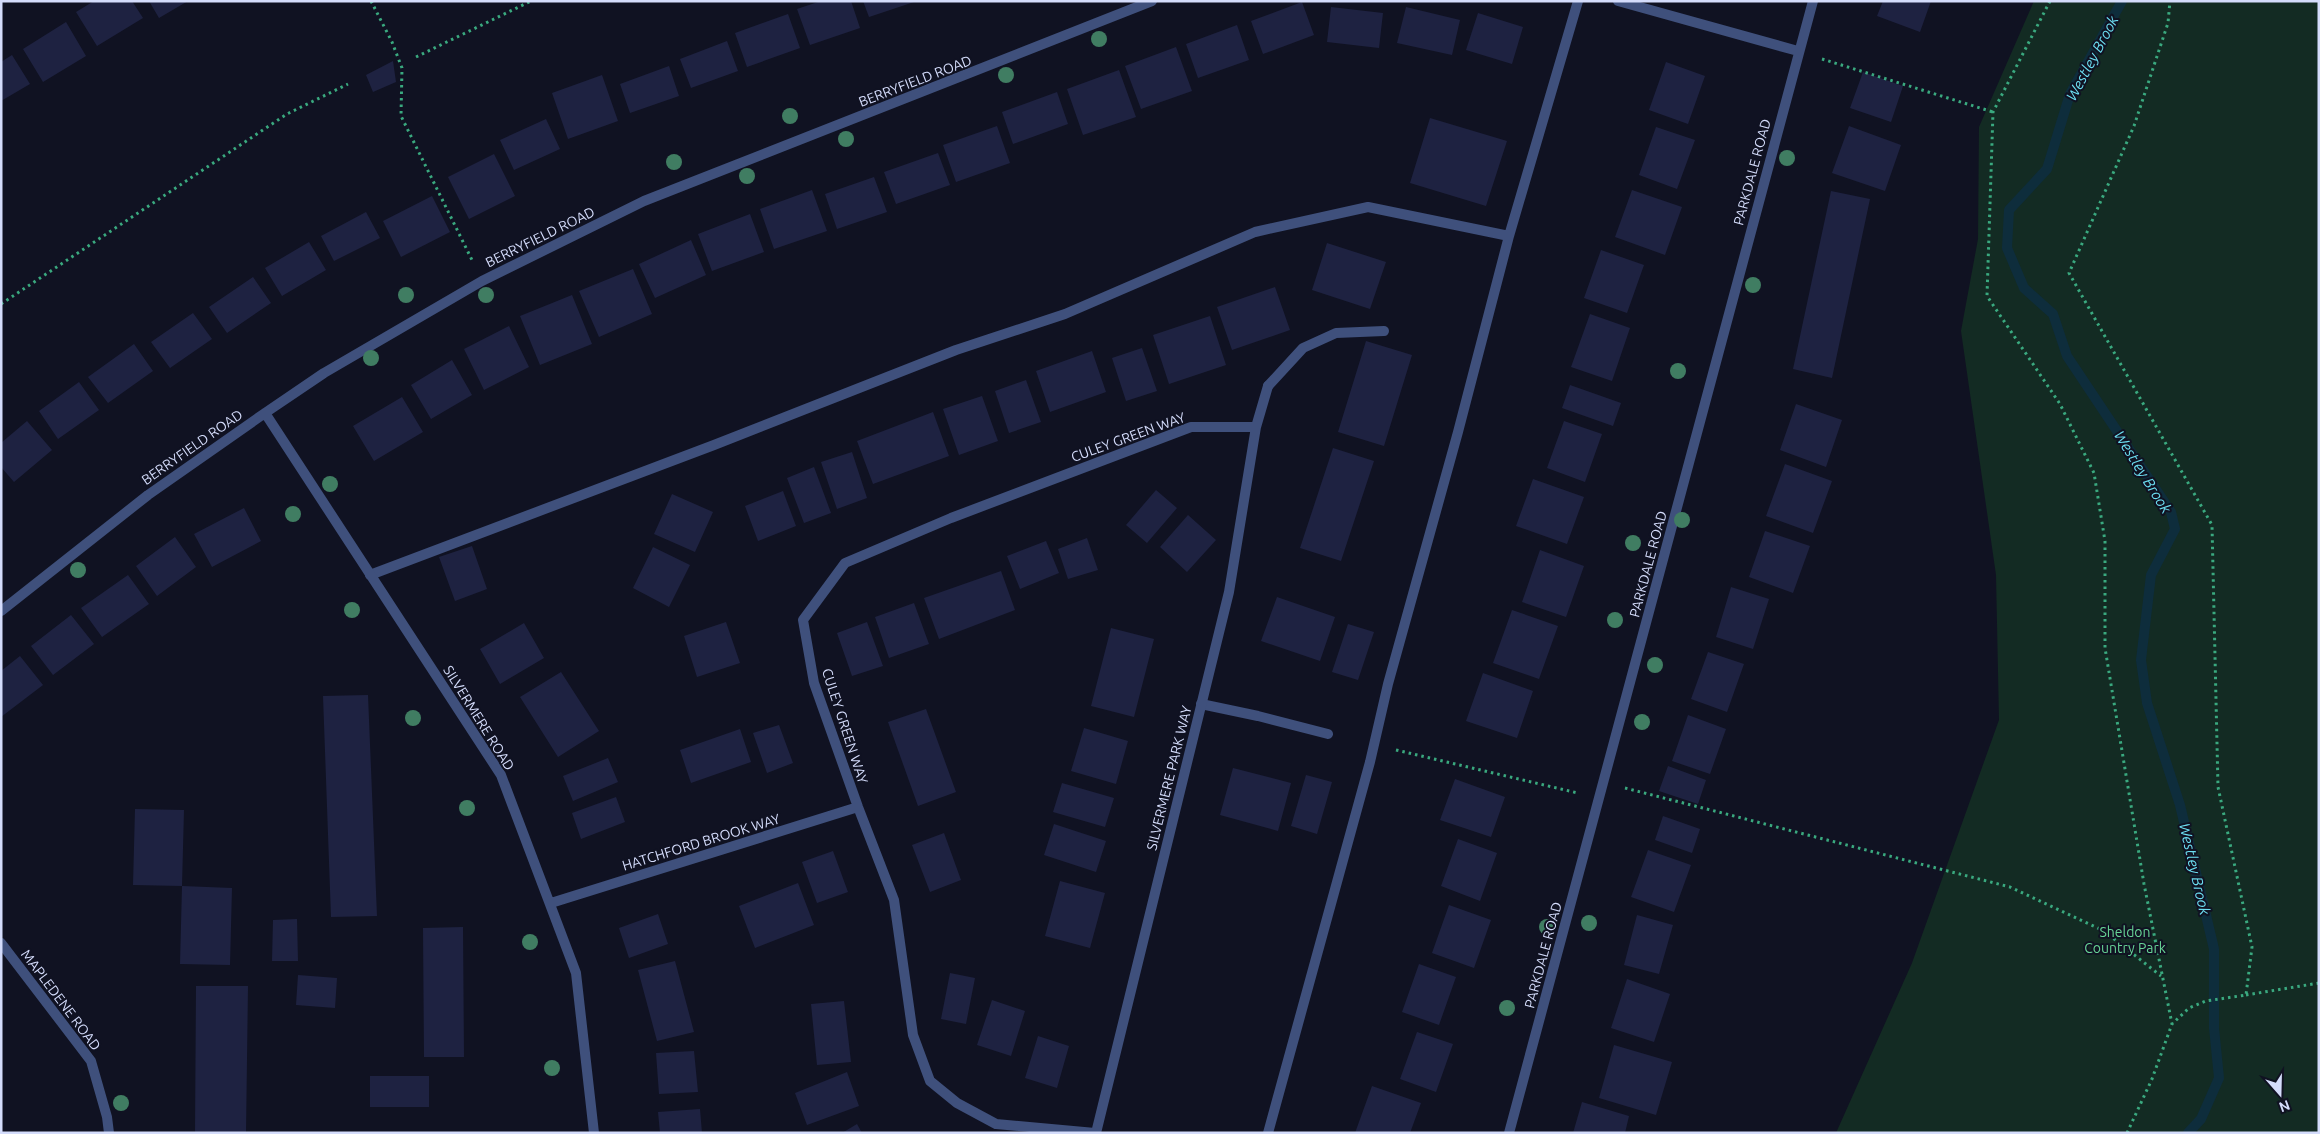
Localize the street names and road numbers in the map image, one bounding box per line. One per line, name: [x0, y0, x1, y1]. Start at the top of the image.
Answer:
street label: BERRYFIELD ROAD: [856, 52, 974, 110]
street label: PARKDALE ROAD: [1730, 117, 1774, 227]
street label: BERRYFIELD ROAD: [483, 204, 597, 270]
street label: BERRYFIELD ROAD: [138, 406, 246, 488]
street label: CULEY GREEN WAY: [1069, 409, 1187, 465]
street label: PARKDALE ROAD: [1626, 509, 1670, 619]
street label: SILVERMERE ROAD: [440, 663, 518, 773]
street label: CULEY GREEN WAY: [819, 666, 871, 786]
street label: SILVERMERE PARK WAY: [1143, 704, 1195, 852]
street label: HATCHFORD BROOK WAY: [620, 810, 782, 874]
street label: PARKDALE ROAD: [1521, 900, 1565, 1010]
street label: MAPLEDENE ROAD: [18, 947, 104, 1054]

